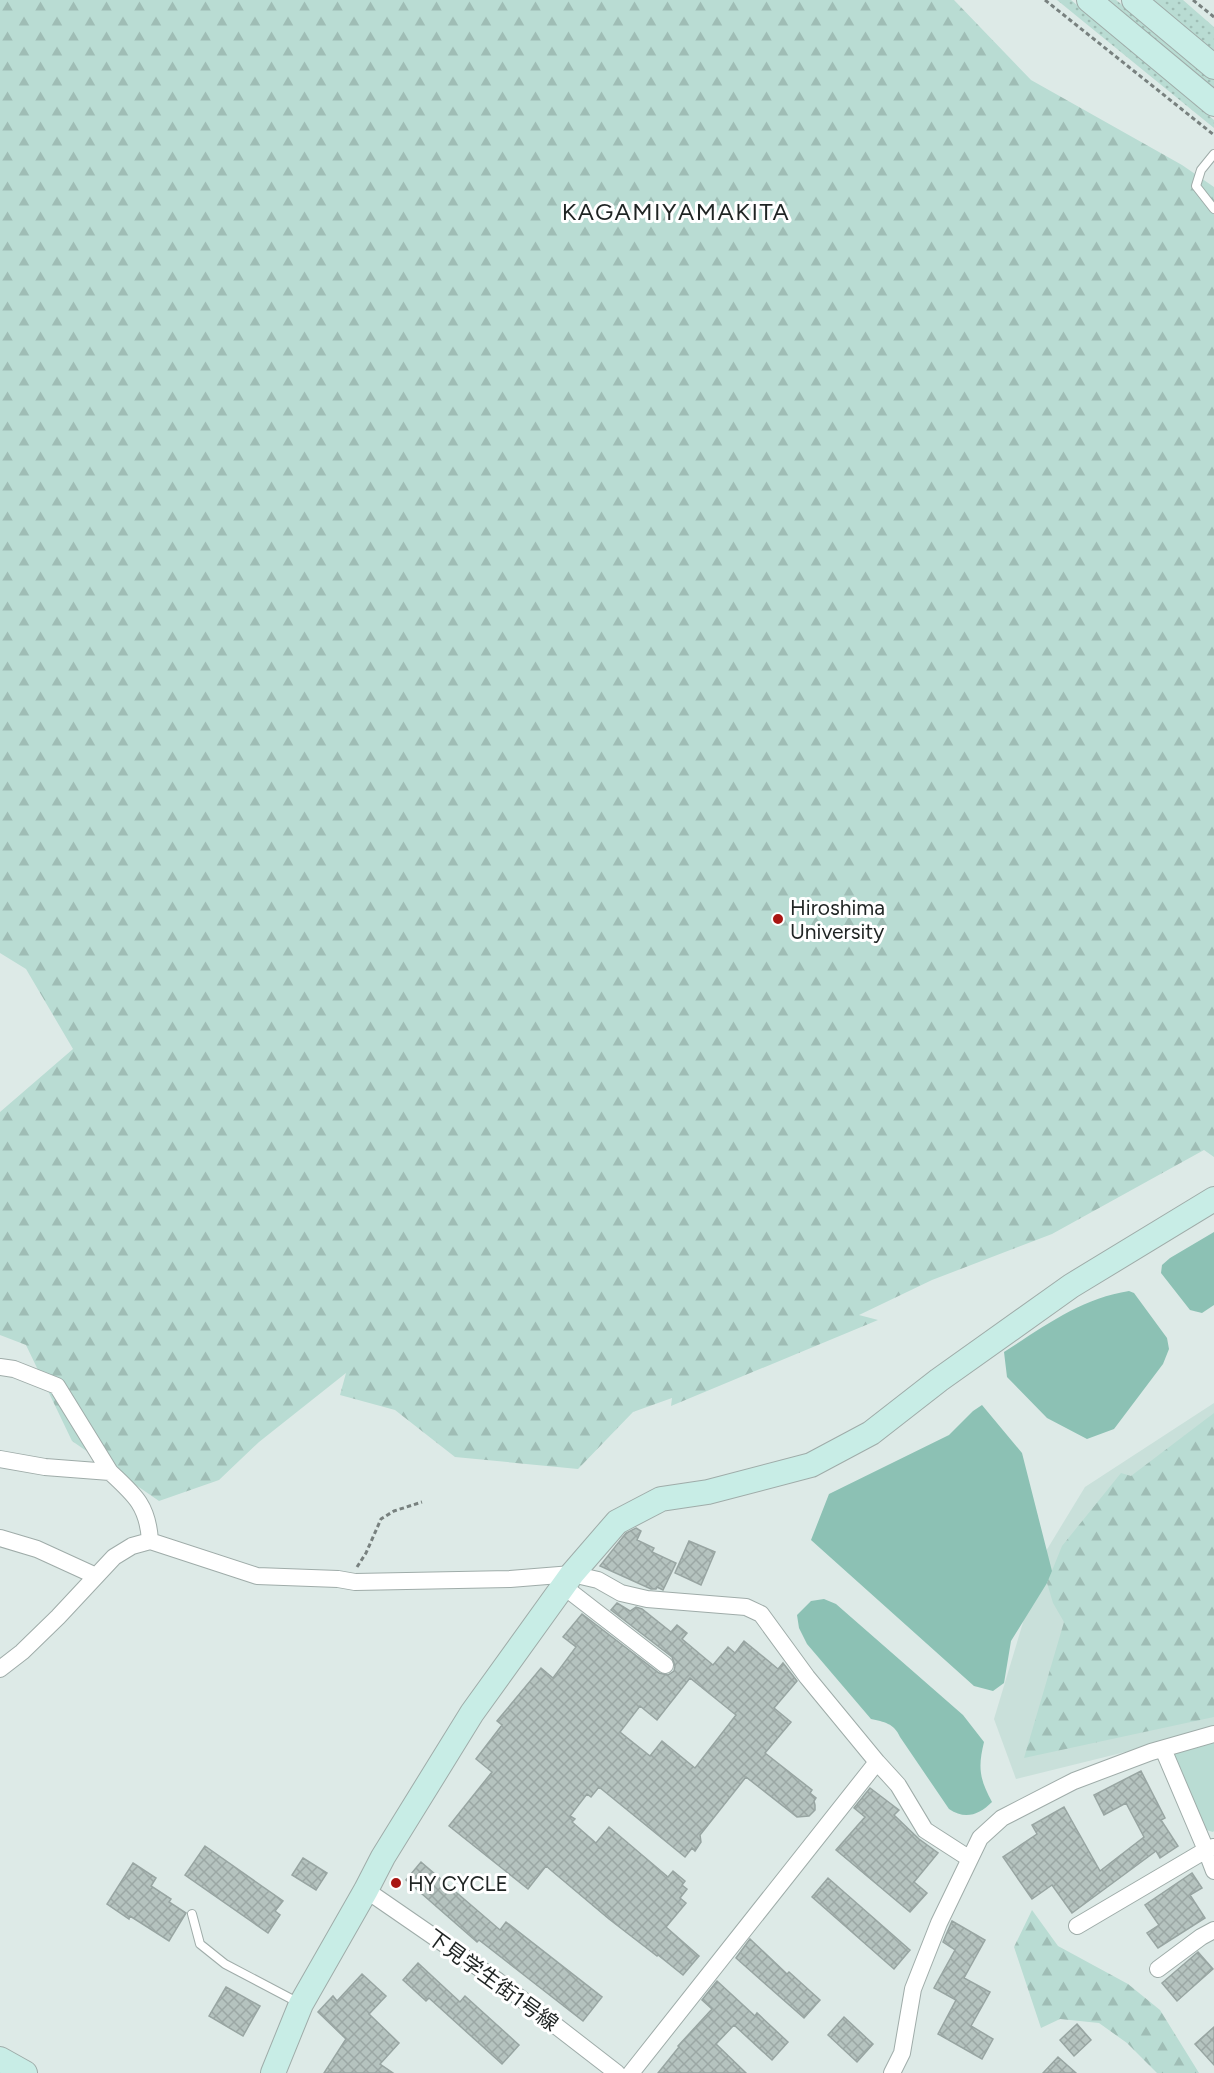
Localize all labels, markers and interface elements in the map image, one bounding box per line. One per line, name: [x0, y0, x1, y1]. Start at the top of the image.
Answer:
district label: KAGAMIYAMAKITA: [562, 197, 790, 226]
place label: Hiroshima University: [790, 895, 885, 944]
marker: Hiroshima University: [771, 912, 785, 926]
place label: HY CYCLE: [408, 1871, 508, 1896]
marker: HY CYCLE: [389, 1876, 403, 1890]
street label: 下見学生街1号線: [423, 1924, 563, 2036]

